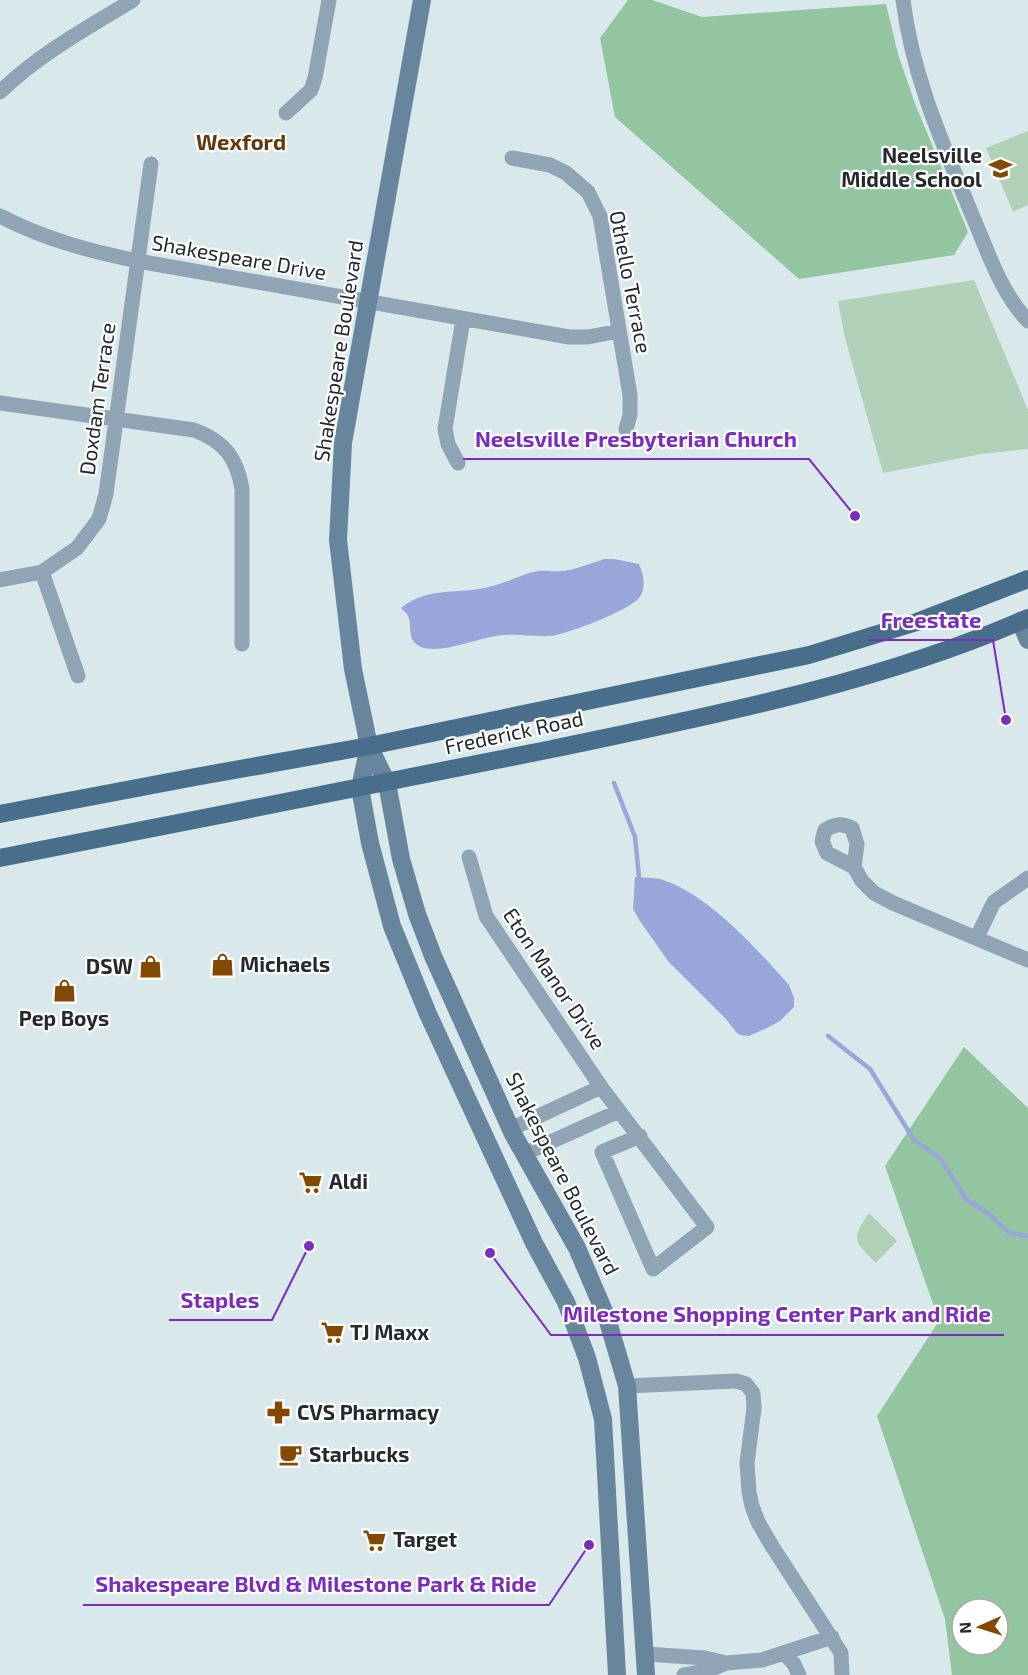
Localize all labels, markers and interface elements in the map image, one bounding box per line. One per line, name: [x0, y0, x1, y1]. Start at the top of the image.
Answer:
district label: Wexford: [196, 128, 286, 154]
place label: Neelsville Middle School: [841, 142, 982, 191]
school or university icon: Neelsville Middle School: [987, 155, 1013, 181]
street label: Othello Terrace: [605, 208, 658, 355]
street label: Shakespeare Drive: [150, 229, 328, 284]
street label: Shakespeare Boulevard: [308, 238, 367, 463]
street label: Doxdam Terrace: [73, 321, 120, 477]
callout: Neelsville Presbyterian Church: [463, 419, 809, 459]
text: Neelsville Presbyterian Church: [475, 425, 797, 452]
callout: Freestate: [868, 600, 993, 640]
text: Freestate: [881, 606, 981, 632]
street label: Frederick Road: [442, 705, 585, 758]
street label: Eton Manor Drive: [499, 903, 612, 1054]
place label: Michaels: [240, 951, 330, 976]
shop icon: Michaels: [209, 952, 235, 978]
place label: DSW: [86, 953, 133, 978]
shop icon: DSW: [138, 954, 164, 980]
shop icon: Pep Boys: [51, 978, 77, 1004]
place label: Pep Boys: [19, 1005, 109, 1031]
street label: Shakespeare Boulevard: [501, 1068, 625, 1279]
place label: Aldi: [329, 1168, 368, 1193]
supermarket icon: Aldi: [298, 1169, 324, 1195]
callout: Staples: [169, 1280, 272, 1320]
text: Staples: [181, 1286, 259, 1312]
callout: Milestone Shopping Center Park and Ride: [551, 1295, 1004, 1335]
text: Milestone Shopping Center Park and Ride: [563, 1300, 991, 1326]
place label: TJ Maxx: [350, 1319, 429, 1344]
supermarket icon: TJ Maxx: [319, 1320, 345, 1346]
place label: CVS Pharmacy: [297, 1399, 439, 1425]
pharmacy icon: CVS Pharmacy: [266, 1400, 292, 1426]
place label: Starbucks: [309, 1441, 409, 1466]
cafe icon: Starbucks: [278, 1442, 304, 1468]
place label: Target: [393, 1526, 458, 1551]
supermarket icon: Target: [362, 1527, 388, 1553]
callout: Shakespeare Blvd & Milestone Park & Ride: [83, 1565, 549, 1605]
text: Shakespeare Blvd & Milestone Park & Ride: [95, 1570, 537, 1596]
north arrow: [950, 1597, 1010, 1657]
text: N: [955, 1622, 974, 1634]

